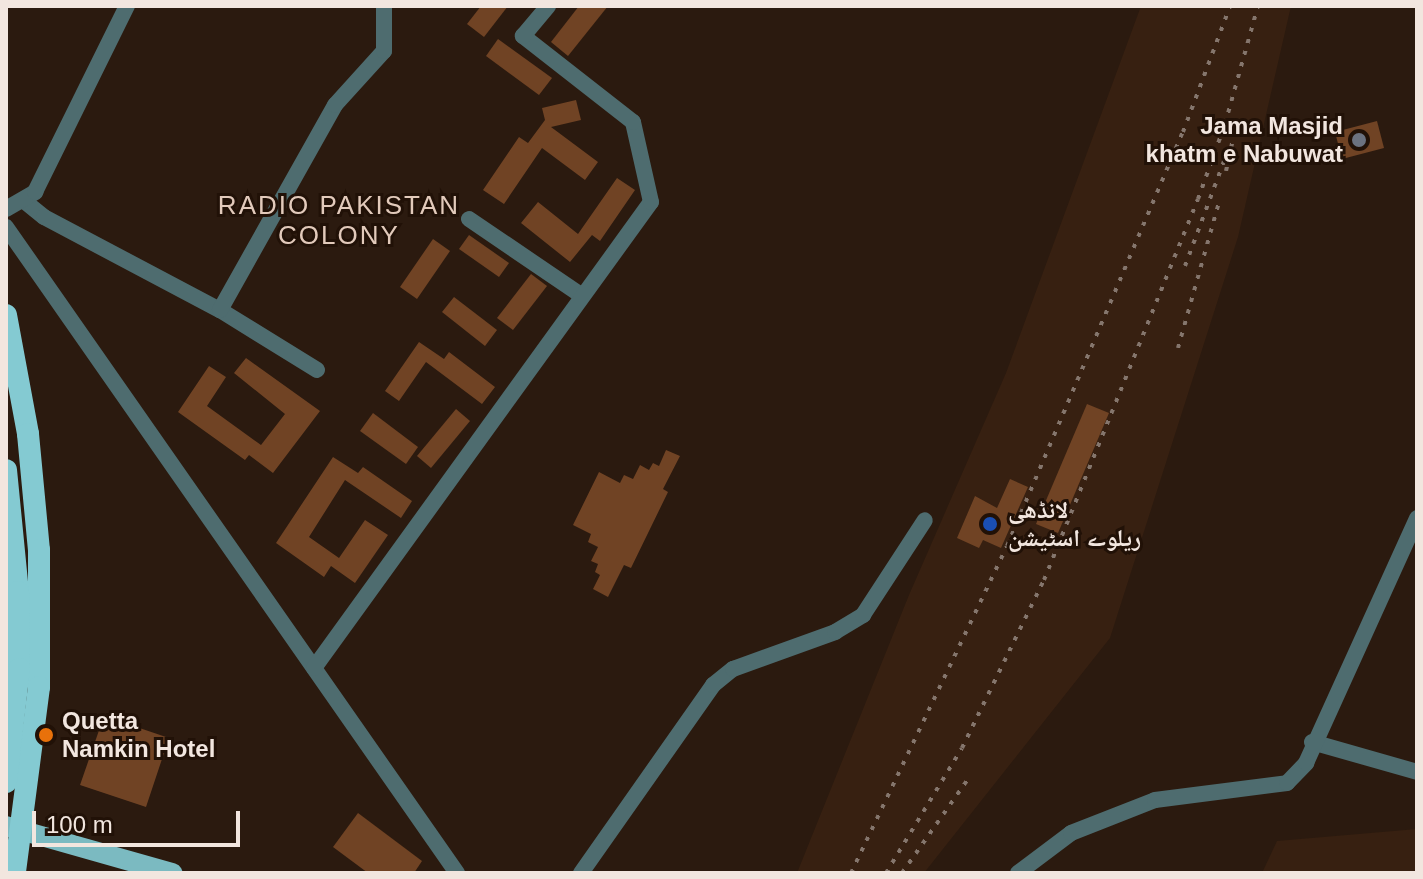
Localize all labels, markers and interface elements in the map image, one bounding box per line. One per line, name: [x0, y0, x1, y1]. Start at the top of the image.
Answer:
place label: Jama Masjid khatm e Nabuwat: [1146, 112, 1343, 168]
marker: Jama Masjid khatm e Nabuwat: [1350, 131, 1368, 149]
district label: RADIO PAKISTAN COLONY: [218, 190, 460, 252]
place label: لانڈھی ریلوے اسٹیشن: [1008, 496, 1141, 552]
marker: لانڈھی ریلوے اسٹیشن: [979, 513, 1001, 535]
place label: Quetta Namkin Hotel: [62, 707, 215, 763]
marker: Quetta Namkin Hotel: [37, 726, 55, 744]
scale bar: [36, 795, 244, 845]
text: 100 m: [46, 811, 113, 838]

